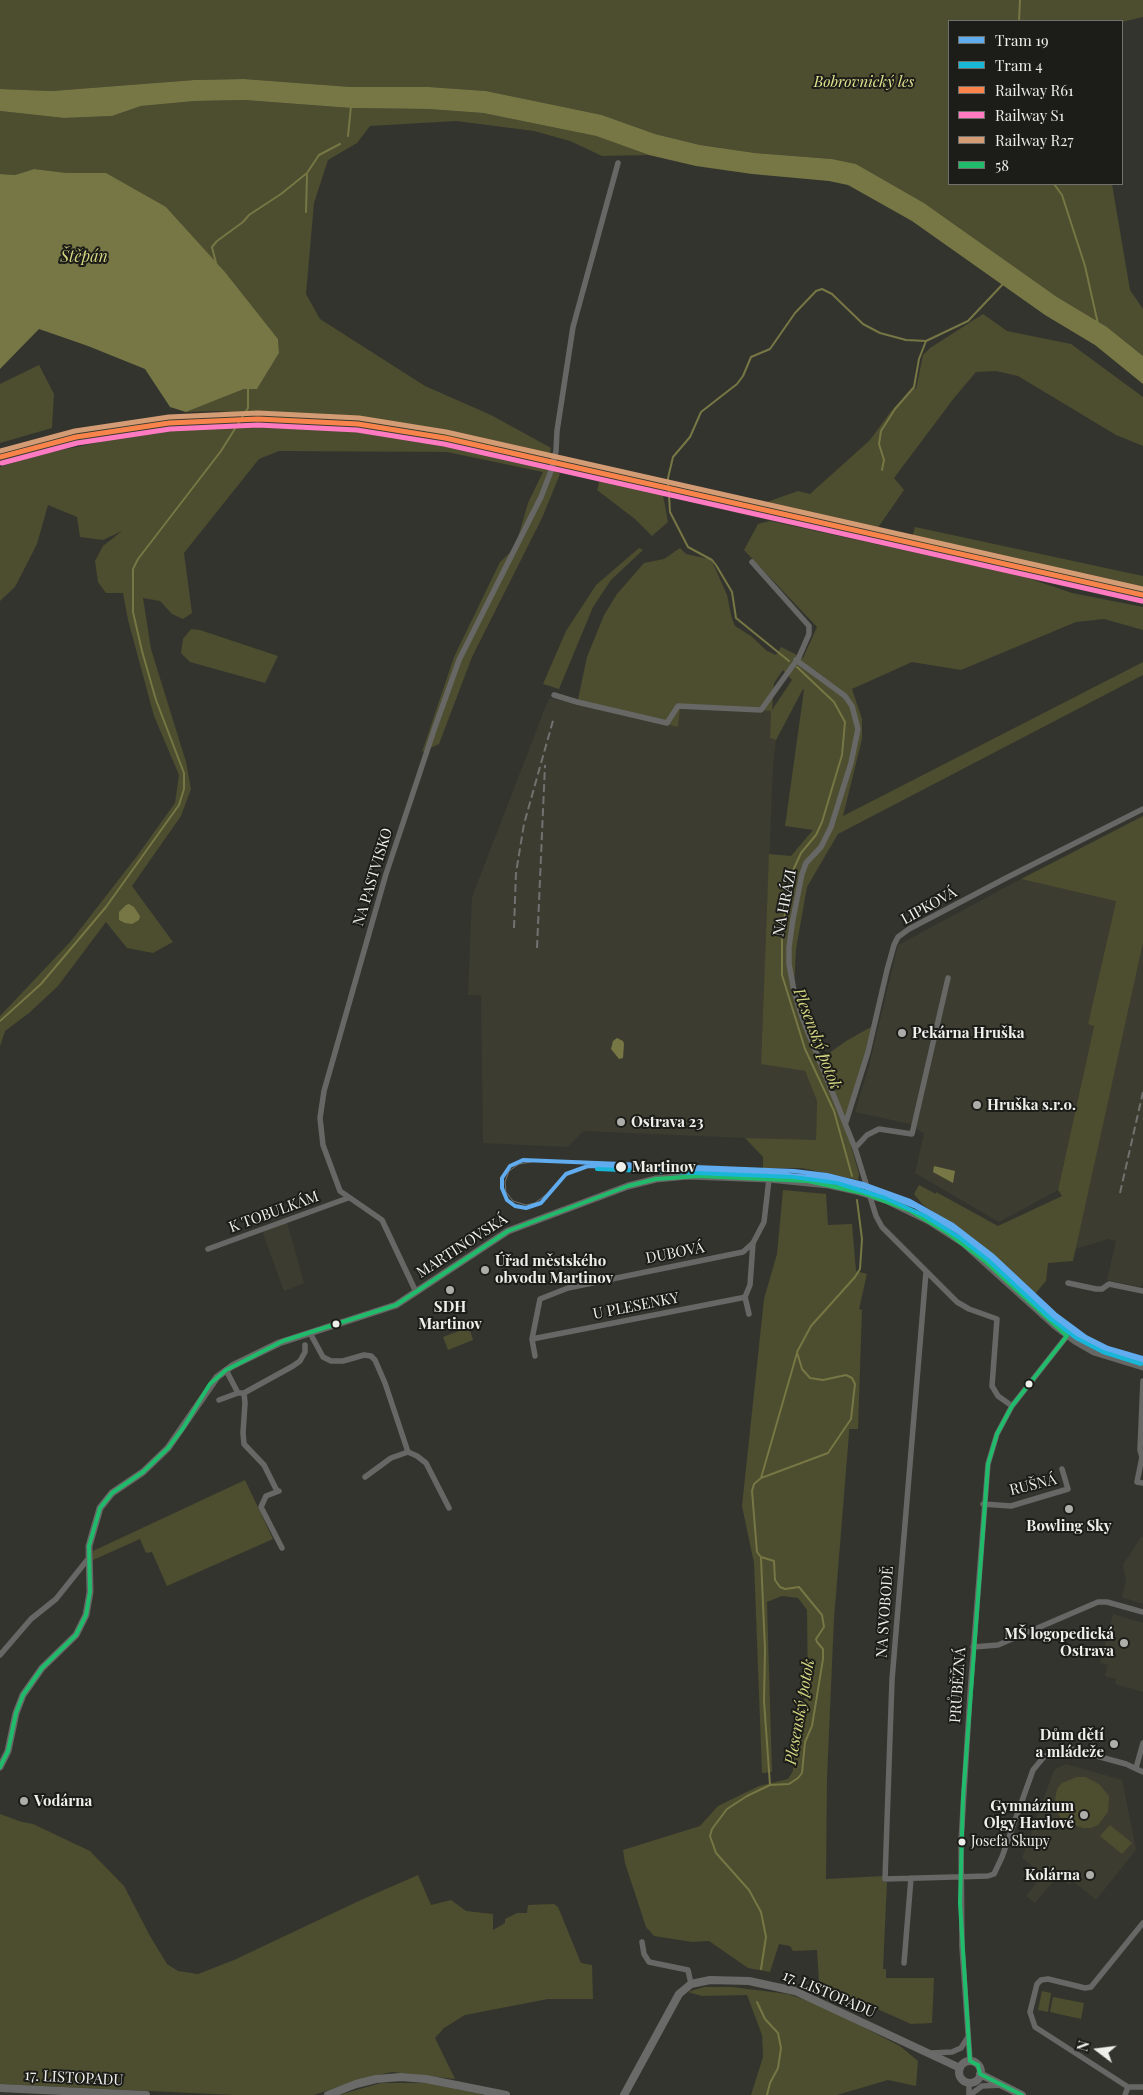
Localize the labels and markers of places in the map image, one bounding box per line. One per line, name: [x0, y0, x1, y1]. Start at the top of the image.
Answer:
place label: Pekárna Hruška: [912, 1024, 1024, 1042]
marker: Pekárna Hruška: [896, 1027, 908, 1039]
place label: Hruška s.r.o.: [987, 1096, 1076, 1114]
marker: Hruška s.r.o.: [971, 1099, 983, 1111]
place label: Ostrava 23: [631, 1113, 704, 1131]
marker: Ostrava 23: [615, 1116, 627, 1128]
place label: Martinov: [632, 1158, 696, 1176]
marker: Martinov: [614, 1160, 628, 1174]
place label: Úřad městského obvodu Martinov: [495, 1252, 613, 1287]
marker: Úřad městského obvodu Martinov: [479, 1264, 491, 1276]
marker: SDH Martinov: [444, 1284, 456, 1296]
place label: SDH Martinov: [418, 1298, 482, 1333]
unlabelled marker: [331, 1319, 341, 1329]
unlabelled marker: [1024, 1379, 1034, 1389]
marker: Bowling Sky: [1063, 1503, 1075, 1515]
place label: Bowling Sky: [1026, 1517, 1112, 1535]
place label: MŠ logopedická Ostrava: [1004, 1625, 1114, 1660]
marker: MŠ logopedická Ostrava: [1118, 1637, 1130, 1649]
place label: Dům dětí a mládeže: [1036, 1726, 1104, 1761]
marker: Dům dětí a mládeže: [1108, 1738, 1120, 1750]
place label: Vodárna: [34, 1792, 92, 1810]
marker: Vodárna: [18, 1795, 30, 1807]
place label: Gymnázium Olgy Havlové: [984, 1797, 1074, 1832]
marker: Gymnázium Olgy Havlové: [1078, 1809, 1090, 1821]
place label: Josefa Skupy: [971, 1834, 1050, 1850]
marker: Josefa Skupy: [957, 1837, 967, 1847]
place label: Kolárna: [1025, 1866, 1080, 1884]
marker: Kolárna: [1084, 1869, 1096, 1881]

